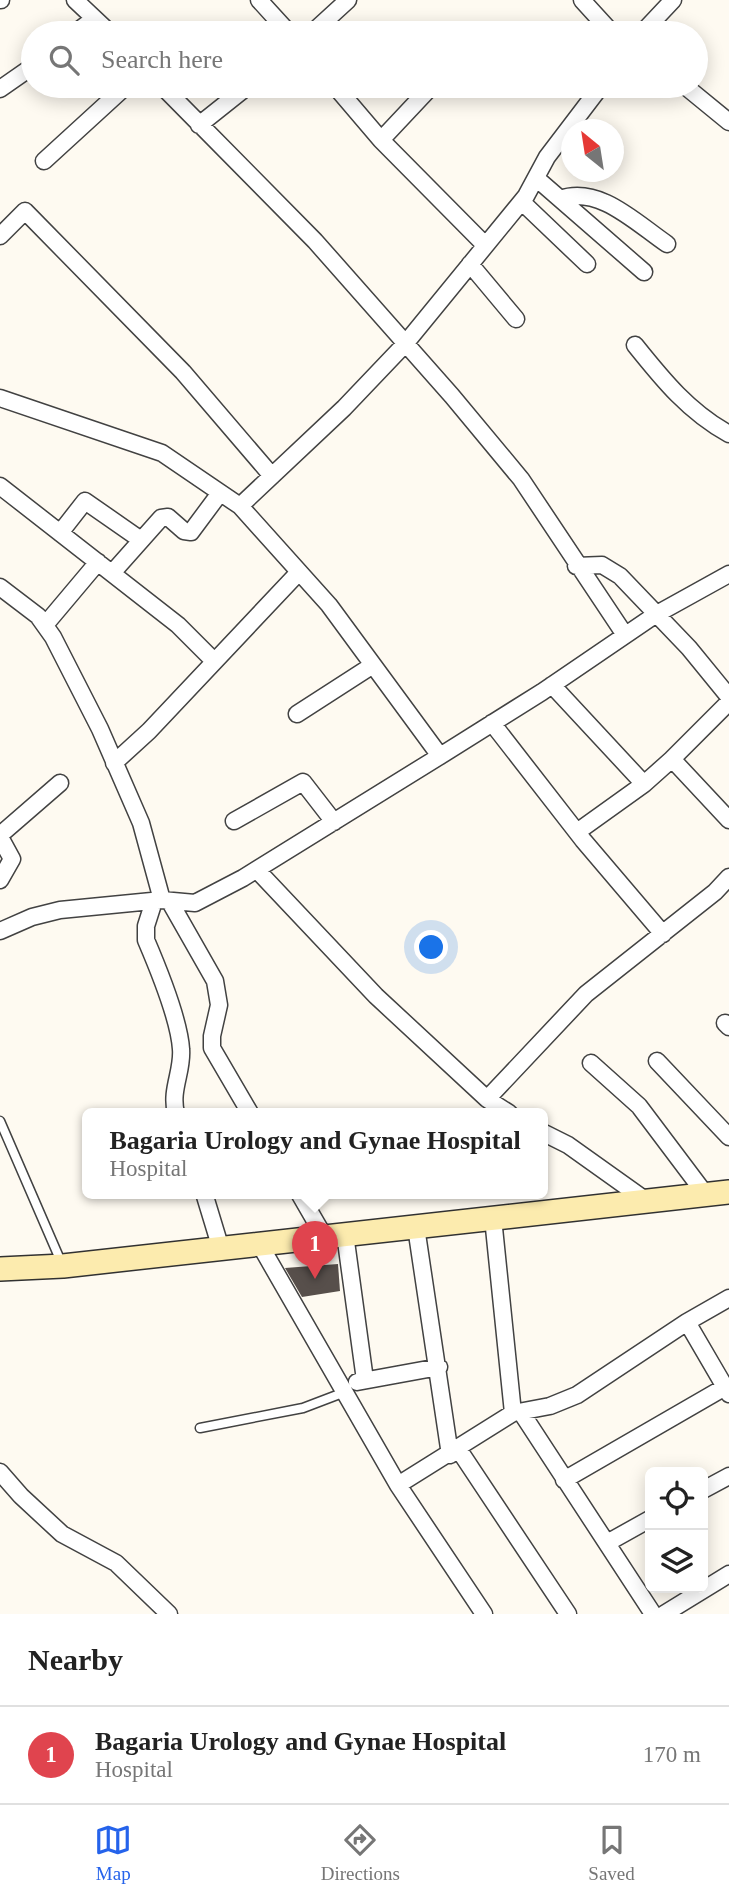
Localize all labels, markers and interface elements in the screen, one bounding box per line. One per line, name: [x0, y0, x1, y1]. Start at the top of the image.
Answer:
search box: [21, 21, 708, 98]
icon: search: [45, 41, 83, 79]
text: Search here: [101, 45, 223, 74]
north arrow: [561, 119, 624, 182]
your location: [414, 930, 448, 964]
popup: [82, 1108, 548, 1199]
text: Bagaria Urology and Gynae Hospital: [109, 1126, 521, 1155]
text: Hospital: [109, 1156, 187, 1181]
pin: 1: [292, 1221, 338, 1279]
map controls: [645, 1467, 708, 1593]
button: locate: [645, 1467, 708, 1530]
button: layers: [645, 1530, 708, 1593]
text: Nearby: [28, 1643, 123, 1676]
text: Bagaria Urology and Gynae Hospital: [95, 1727, 506, 1756]
text: 1: [45, 1742, 57, 1767]
text: 170 m: [643, 1742, 701, 1767]
text: Hospital: [95, 1757, 173, 1782]
tab: Map: [94, 1821, 132, 1885]
tab: Directions: [321, 1821, 400, 1885]
tab: Saved: [588, 1821, 635, 1885]

